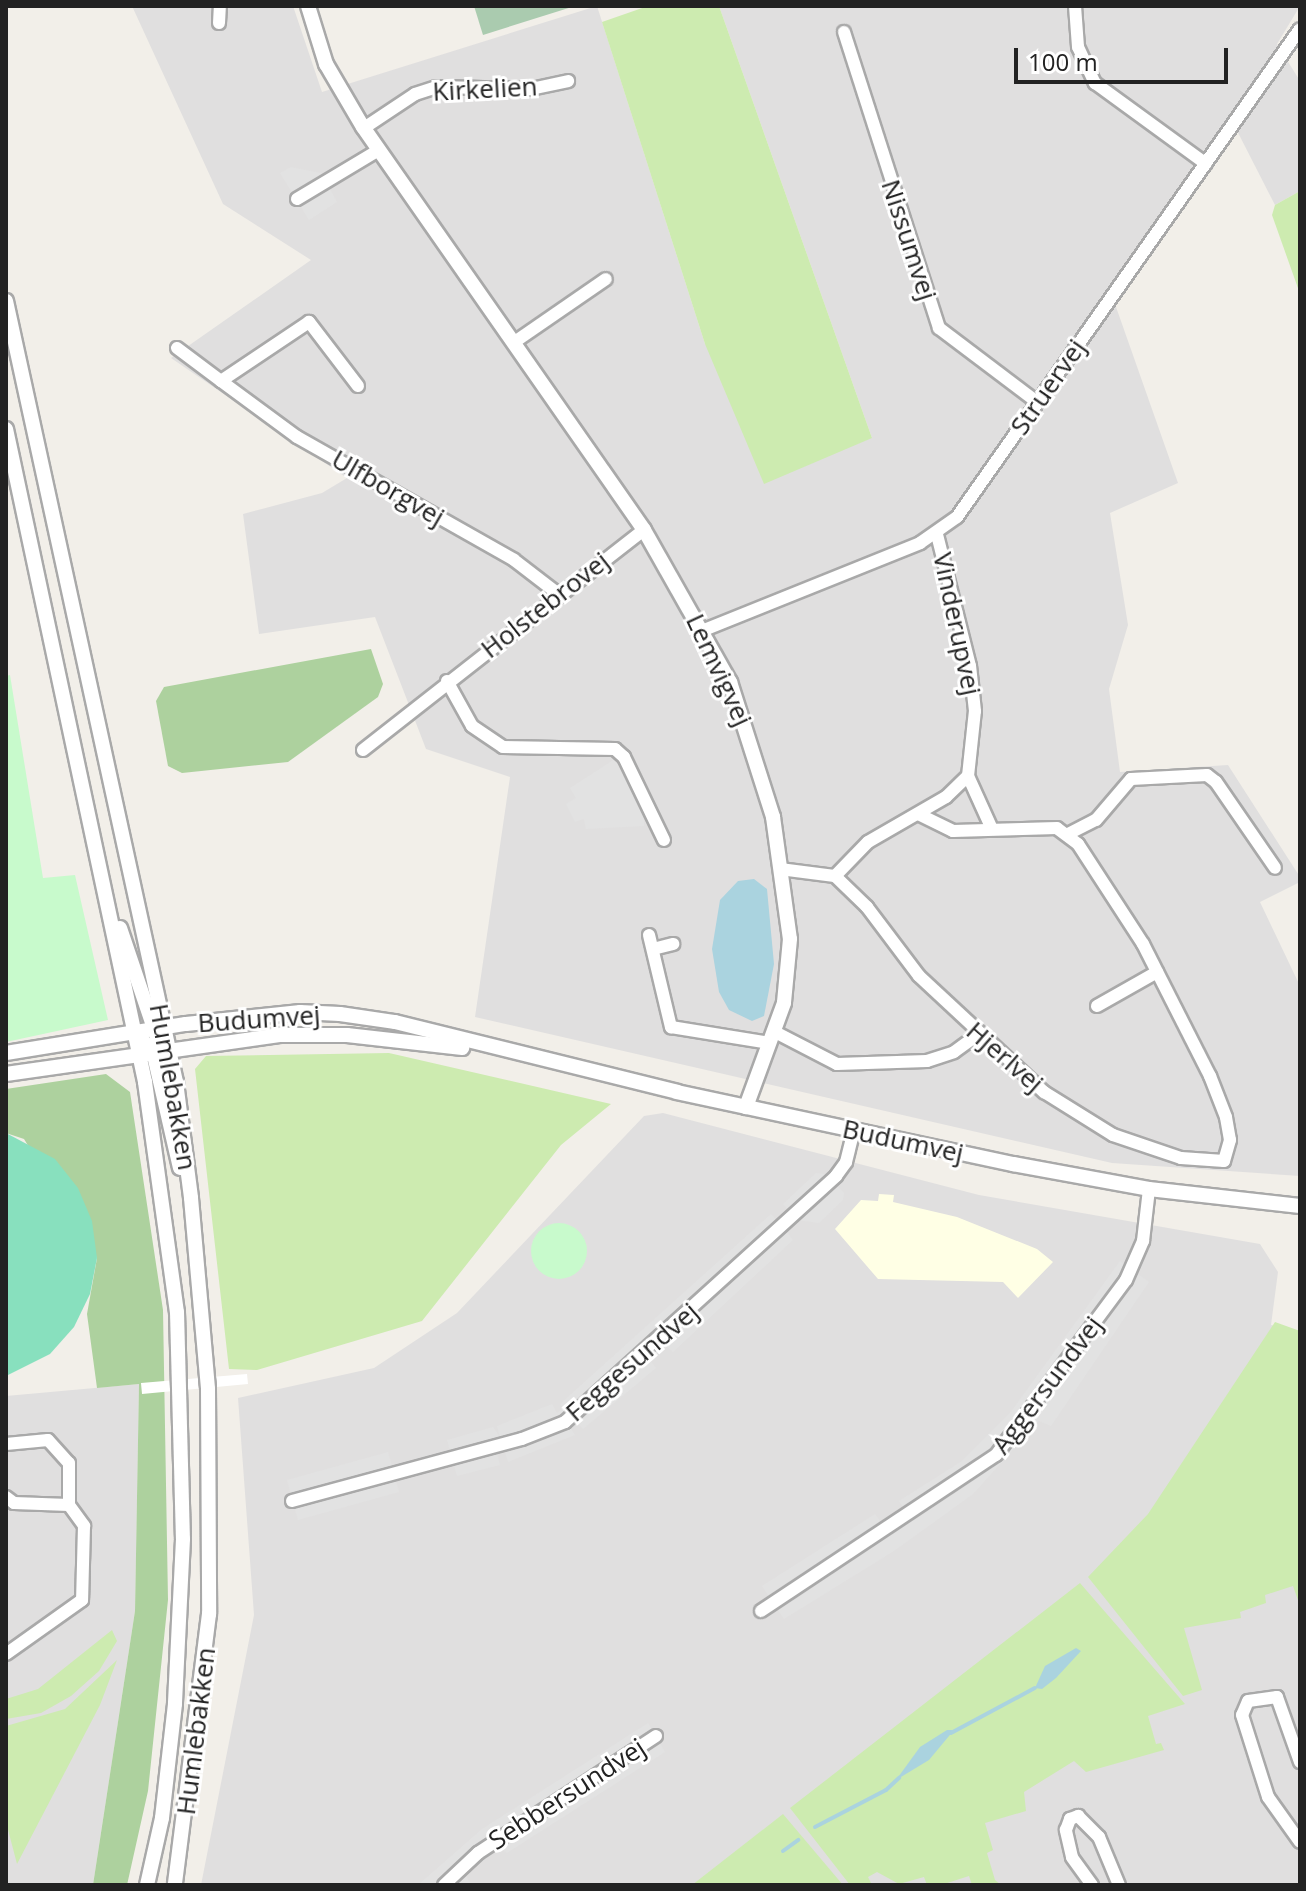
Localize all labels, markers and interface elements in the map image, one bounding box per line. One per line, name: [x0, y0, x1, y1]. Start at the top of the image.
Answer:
scale bar: [1018, 32, 1232, 82]
text: 100 m: [1028, 45, 1098, 78]
street label: Kirkelien: [432, 71, 538, 107]
street label: Nissumvej: [875, 176, 943, 304]
street label: Struervej: [1004, 333, 1092, 441]
street label: Ulfborgvej: [326, 443, 450, 533]
street label: Holstebrovej: [475, 545, 615, 665]
street label: Vinderupvej: [927, 550, 987, 698]
street label: Lemvigvej: [679, 609, 759, 731]
street label: Budumvej: [197, 999, 321, 1039]
street label: Humlebakken: [143, 1001, 203, 1173]
street label: Hjerlvej: [960, 1015, 1050, 1099]
street label: Budumvej: [840, 1113, 966, 1169]
street label: Feggesundvej: [559, 1296, 705, 1428]
street label: Aggersundvej: [985, 1310, 1109, 1460]
street label: Humlebakken: [170, 1645, 222, 1817]
street label: Sebbersundvej: [483, 1732, 651, 1856]

